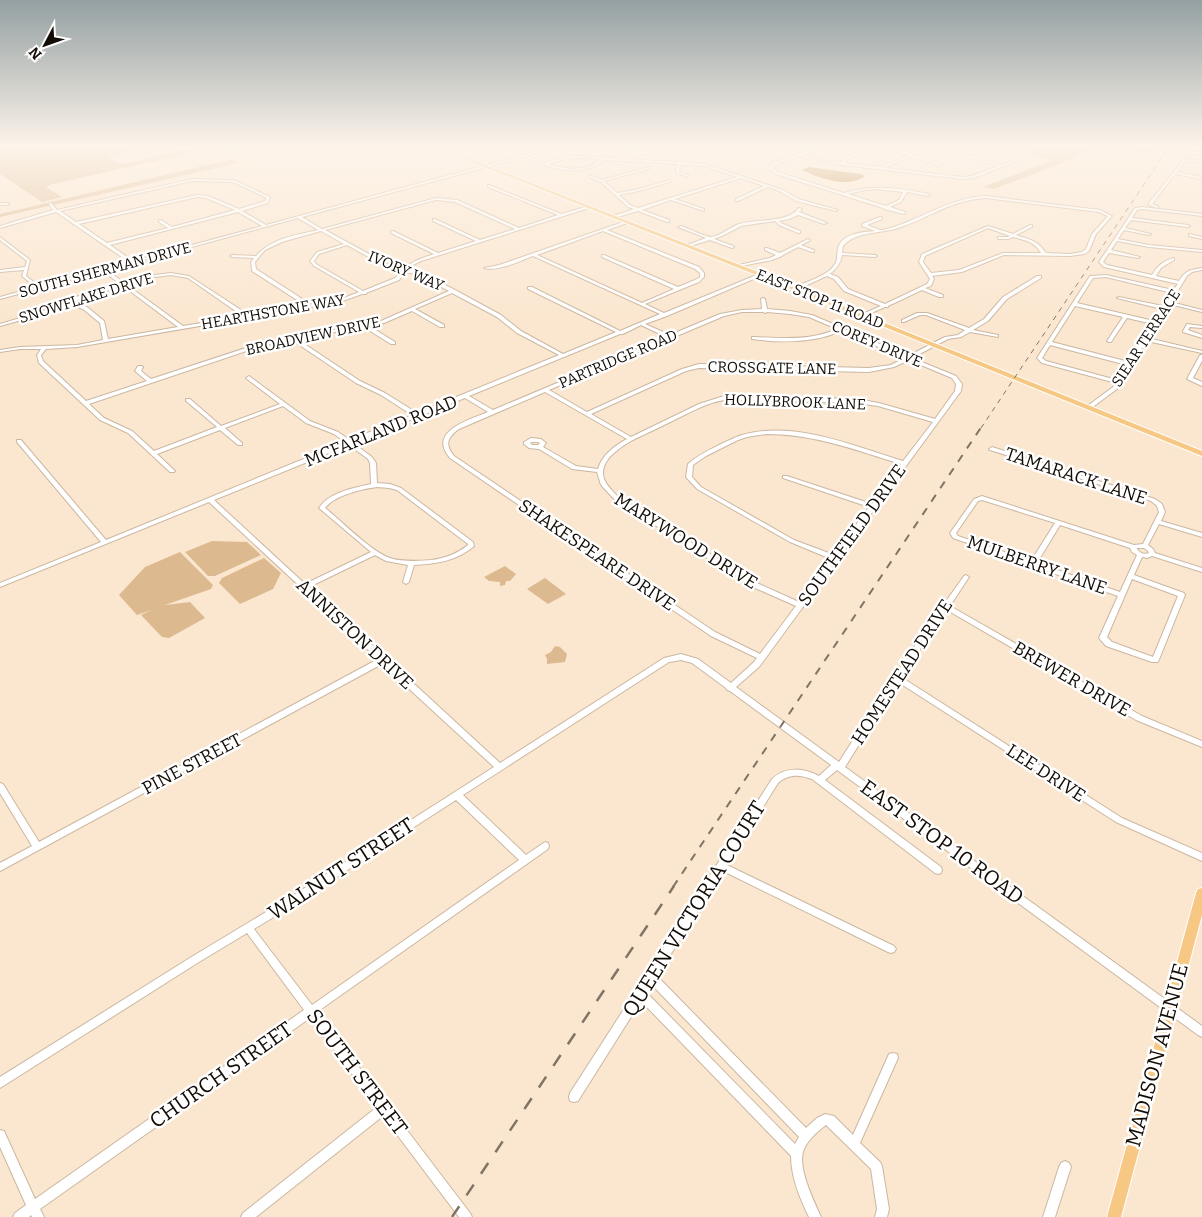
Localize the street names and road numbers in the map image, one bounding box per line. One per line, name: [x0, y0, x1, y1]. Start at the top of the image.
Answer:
street label: SOUTH SHERMAN DRIVE: [17, 238, 193, 302]
street label: IVORY WAY: [365, 247, 447, 295]
street label: EAST STOP 11 ROAD: [754, 265, 886, 333]
street label: SNOWFLAKE DRIVE: [17, 269, 155, 327]
street label: SIEAR TERRACE: [1108, 286, 1184, 390]
street label: HEARTHSTONE WAY: [200, 290, 347, 334]
street label: BROADVIEW DRIVE: [244, 313, 382, 359]
street label: COREY DRIVE: [829, 317, 925, 371]
street label: PARTRIDGE ROAD: [556, 326, 680, 392]
street label: CROSSGATE LANE: [707, 358, 837, 378]
street label: MCFARLAND ROAD: [301, 390, 461, 472]
street label: HOLLYBROOK LANE: [724, 391, 866, 413]
street label: TAMARACK LANE: [1002, 443, 1150, 509]
street label: SOUTHFIELD DRIVE: [793, 460, 911, 610]
street label: MARYWOOD DRIVE: [610, 488, 762, 594]
street label: SHAKESPEARE DRIVE: [514, 494, 680, 616]
street label: MULBERRY LANE: [964, 531, 1110, 599]
street label: ANNISTON DRIVE: [292, 574, 418, 694]
street label: HOMESTEAD DRIVE: [847, 595, 957, 749]
street label: BREWER DRIVE: [1009, 636, 1135, 722]
street label: PINE STREET: [138, 728, 246, 800]
street label: LEE DRIVE: [1002, 739, 1090, 807]
street label: EAST STOP 10 ROAD: [855, 774, 1029, 910]
street label: QUEEN VICTORIA COURT: [617, 796, 771, 1022]
street label: WALNUT STREET: [263, 812, 419, 926]
street label: MADISON AVENUE: [1120, 961, 1194, 1149]
street label: SOUTH STREET: [301, 1004, 413, 1140]
street label: CHURCH STREET: [144, 1016, 298, 1134]

